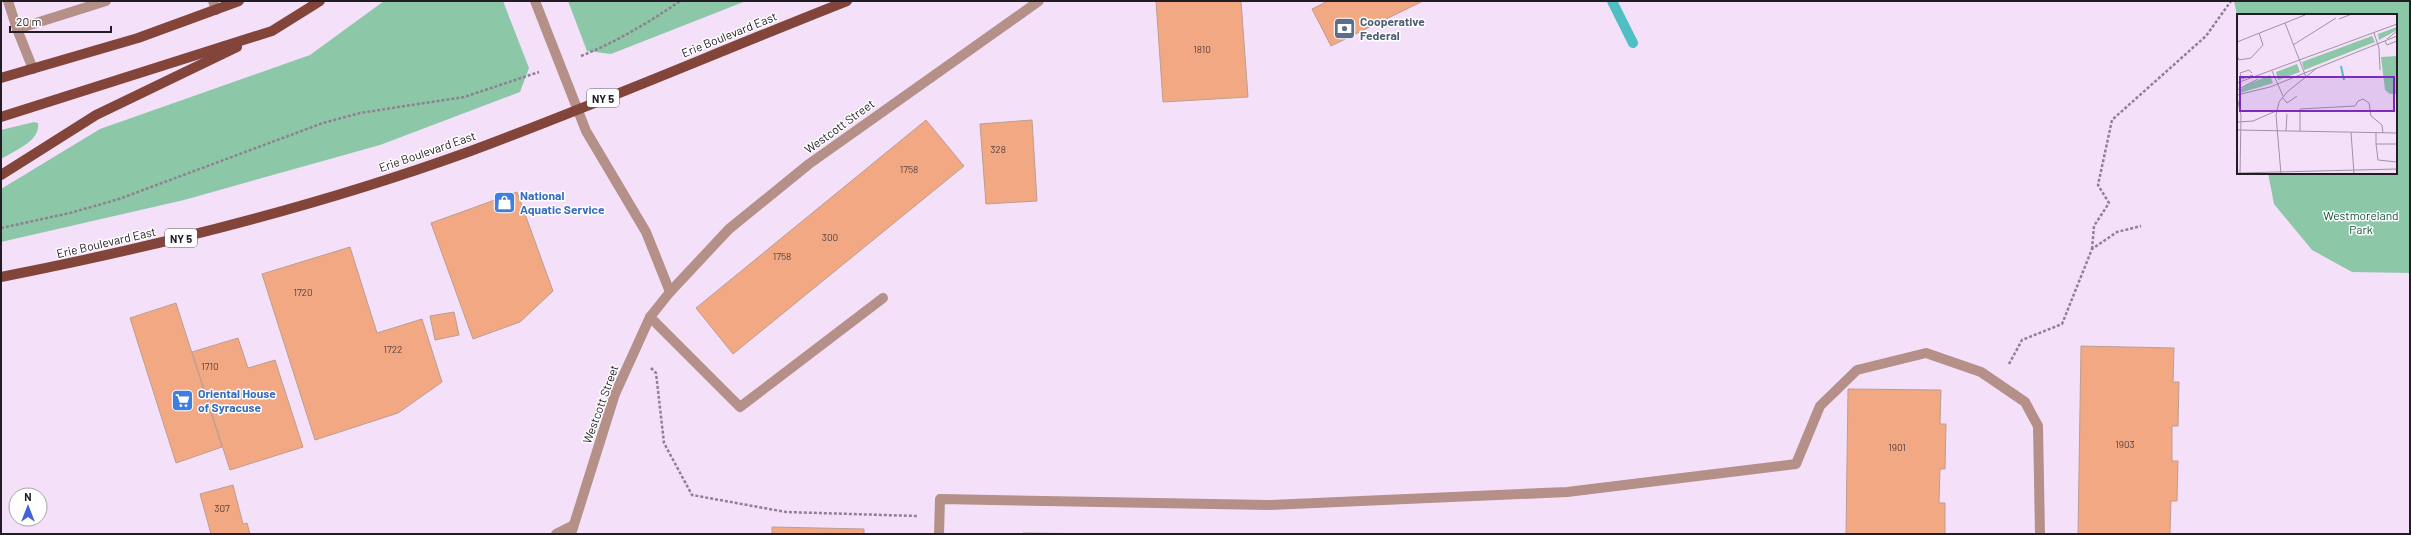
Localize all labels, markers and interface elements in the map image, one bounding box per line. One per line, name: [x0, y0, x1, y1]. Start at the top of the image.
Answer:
scale bar: [10, 8, 111, 34]
street label: Erie Boulevard East: [679, 9, 779, 59]
text: 20 m: [16, 14, 42, 28]
place label: Cooperative Federal: [1360, 14, 1425, 42]
inset map: [2237, 14, 2397, 174]
bank icon: Cooperative Federal: [1332, 15, 1358, 41]
house number: 1810: [1193, 43, 1211, 55]
road number: NY 5: [587, 89, 619, 107]
street label: Westcott Street: [801, 96, 877, 156]
street label: Erie Boulevard East: [377, 128, 477, 174]
house number: 328: [990, 143, 1006, 155]
house number: 1758: [900, 163, 918, 175]
place label: National Aquatic Service: [520, 188, 605, 216]
shop icon: National Aquatic Service: [492, 189, 518, 215]
park label: Westmoreland Park: [2323, 208, 2399, 236]
street label: Erie Boulevard East: [55, 224, 157, 260]
road number: NY 5: [165, 229, 197, 247]
house number: 300: [822, 231, 838, 243]
house number: 1758: [773, 250, 791, 262]
house number: 1720: [293, 286, 313, 298]
house number: 1722: [384, 343, 402, 355]
house number: 1710: [201, 360, 219, 372]
street label: Westcott Street: [579, 363, 621, 445]
place label: Oriental House of Syracuse: [198, 386, 276, 414]
supermarket icon: Oriental House of Syracuse: [169, 387, 195, 413]
house number: 1903: [2115, 438, 2135, 450]
house number: 1901: [1888, 441, 1906, 453]
north arrow: [8, 487, 48, 527]
text: N: [24, 490, 32, 503]
house number: 307: [214, 502, 230, 514]

